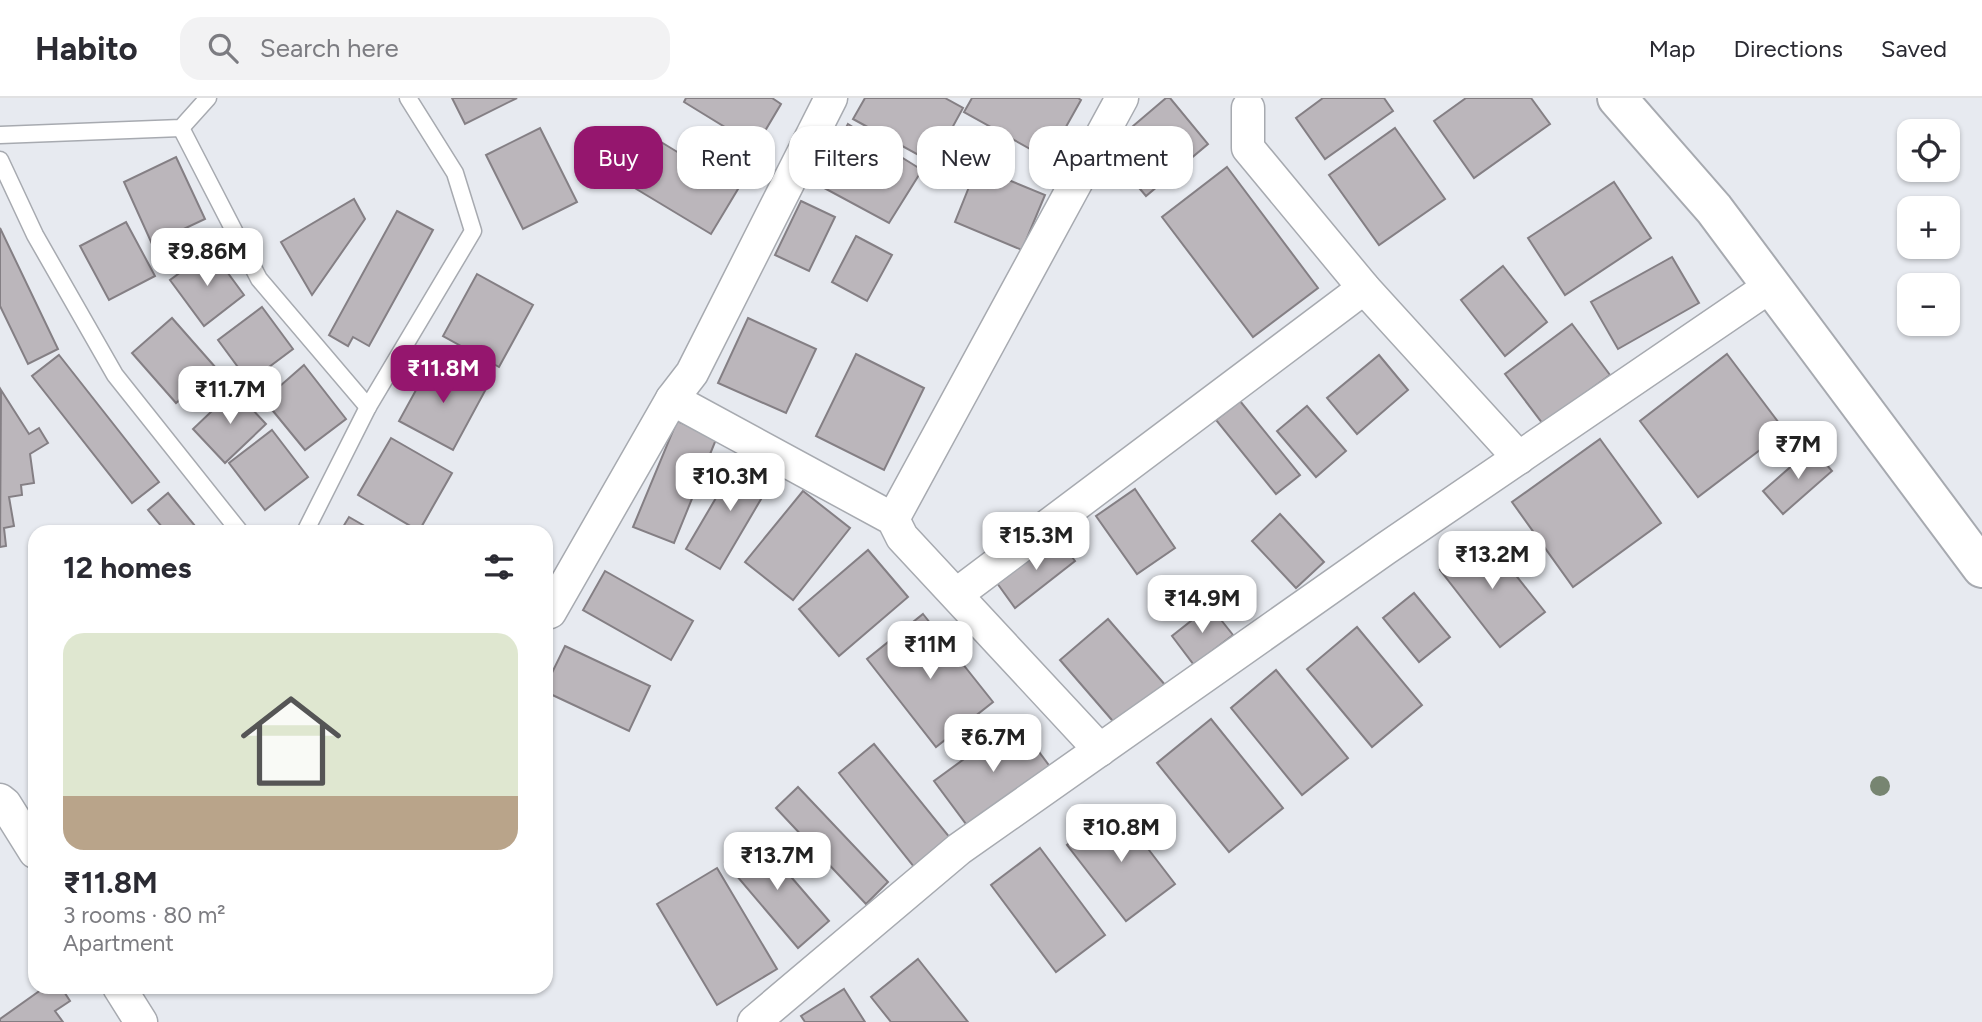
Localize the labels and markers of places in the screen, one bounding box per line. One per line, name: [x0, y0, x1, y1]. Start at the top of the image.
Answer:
pin: ₹9.86M: [150, 228, 264, 288]
pin: ₹11.8M: [386, 345, 500, 405]
pin: ₹11.7M: [173, 366, 287, 426]
pin: ₹7M: [1764, 422, 1832, 481]
pin: ₹10.3M: [673, 454, 787, 513]
pin: ₹15.3M: [979, 512, 1093, 572]
pin: ₹13.2M: [1435, 532, 1549, 591]
pin: ₹14.9M: [1145, 575, 1259, 635]
pin: ₹11M: [889, 622, 971, 681]
pin: ₹6.7M: [944, 714, 1042, 774]
pin: ₹10.8M: [1064, 804, 1178, 864]
pin: ₹13.7M: [720, 832, 834, 892]

